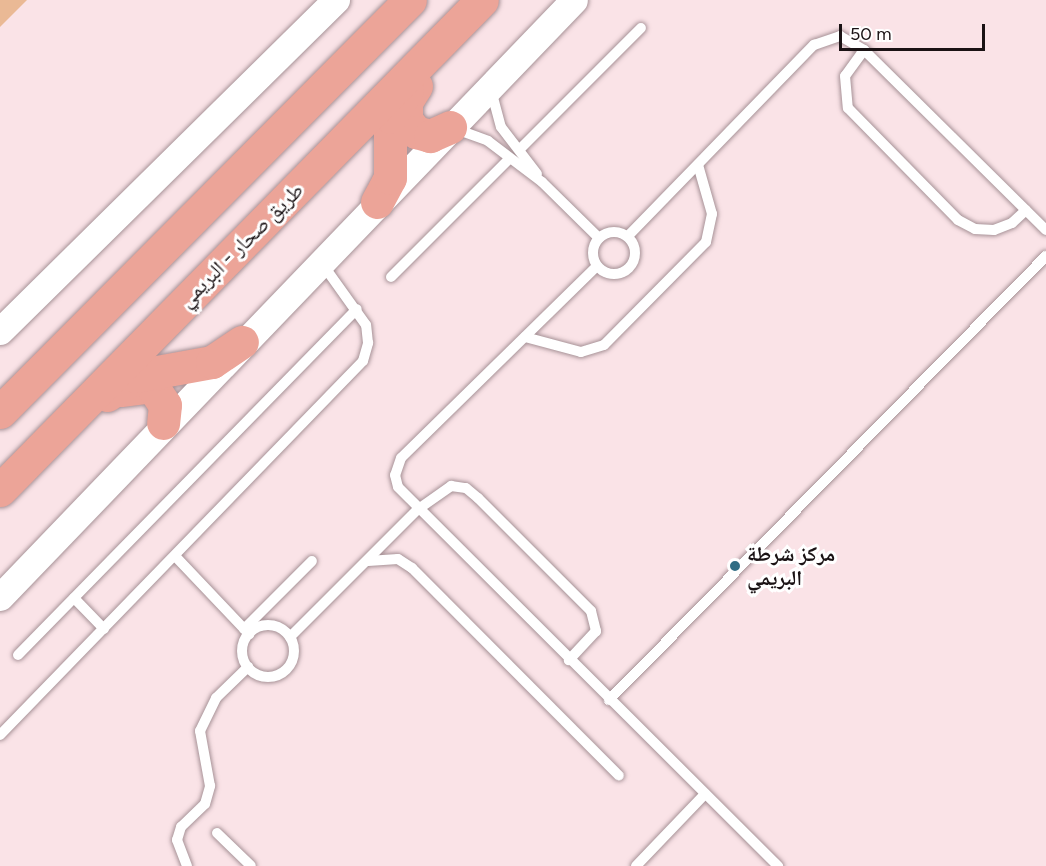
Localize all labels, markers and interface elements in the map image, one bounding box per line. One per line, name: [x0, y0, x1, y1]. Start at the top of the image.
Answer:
scale bar: [842, 12, 988, 50]
text: 50 m: [850, 23, 892, 45]
street label: طريق صحار - البريمي: [174, 178, 308, 312]
place label: مركز شرطة البريمي: [747, 541, 835, 591]
marker: مركز شرطة البريمي: [728, 559, 742, 573]

